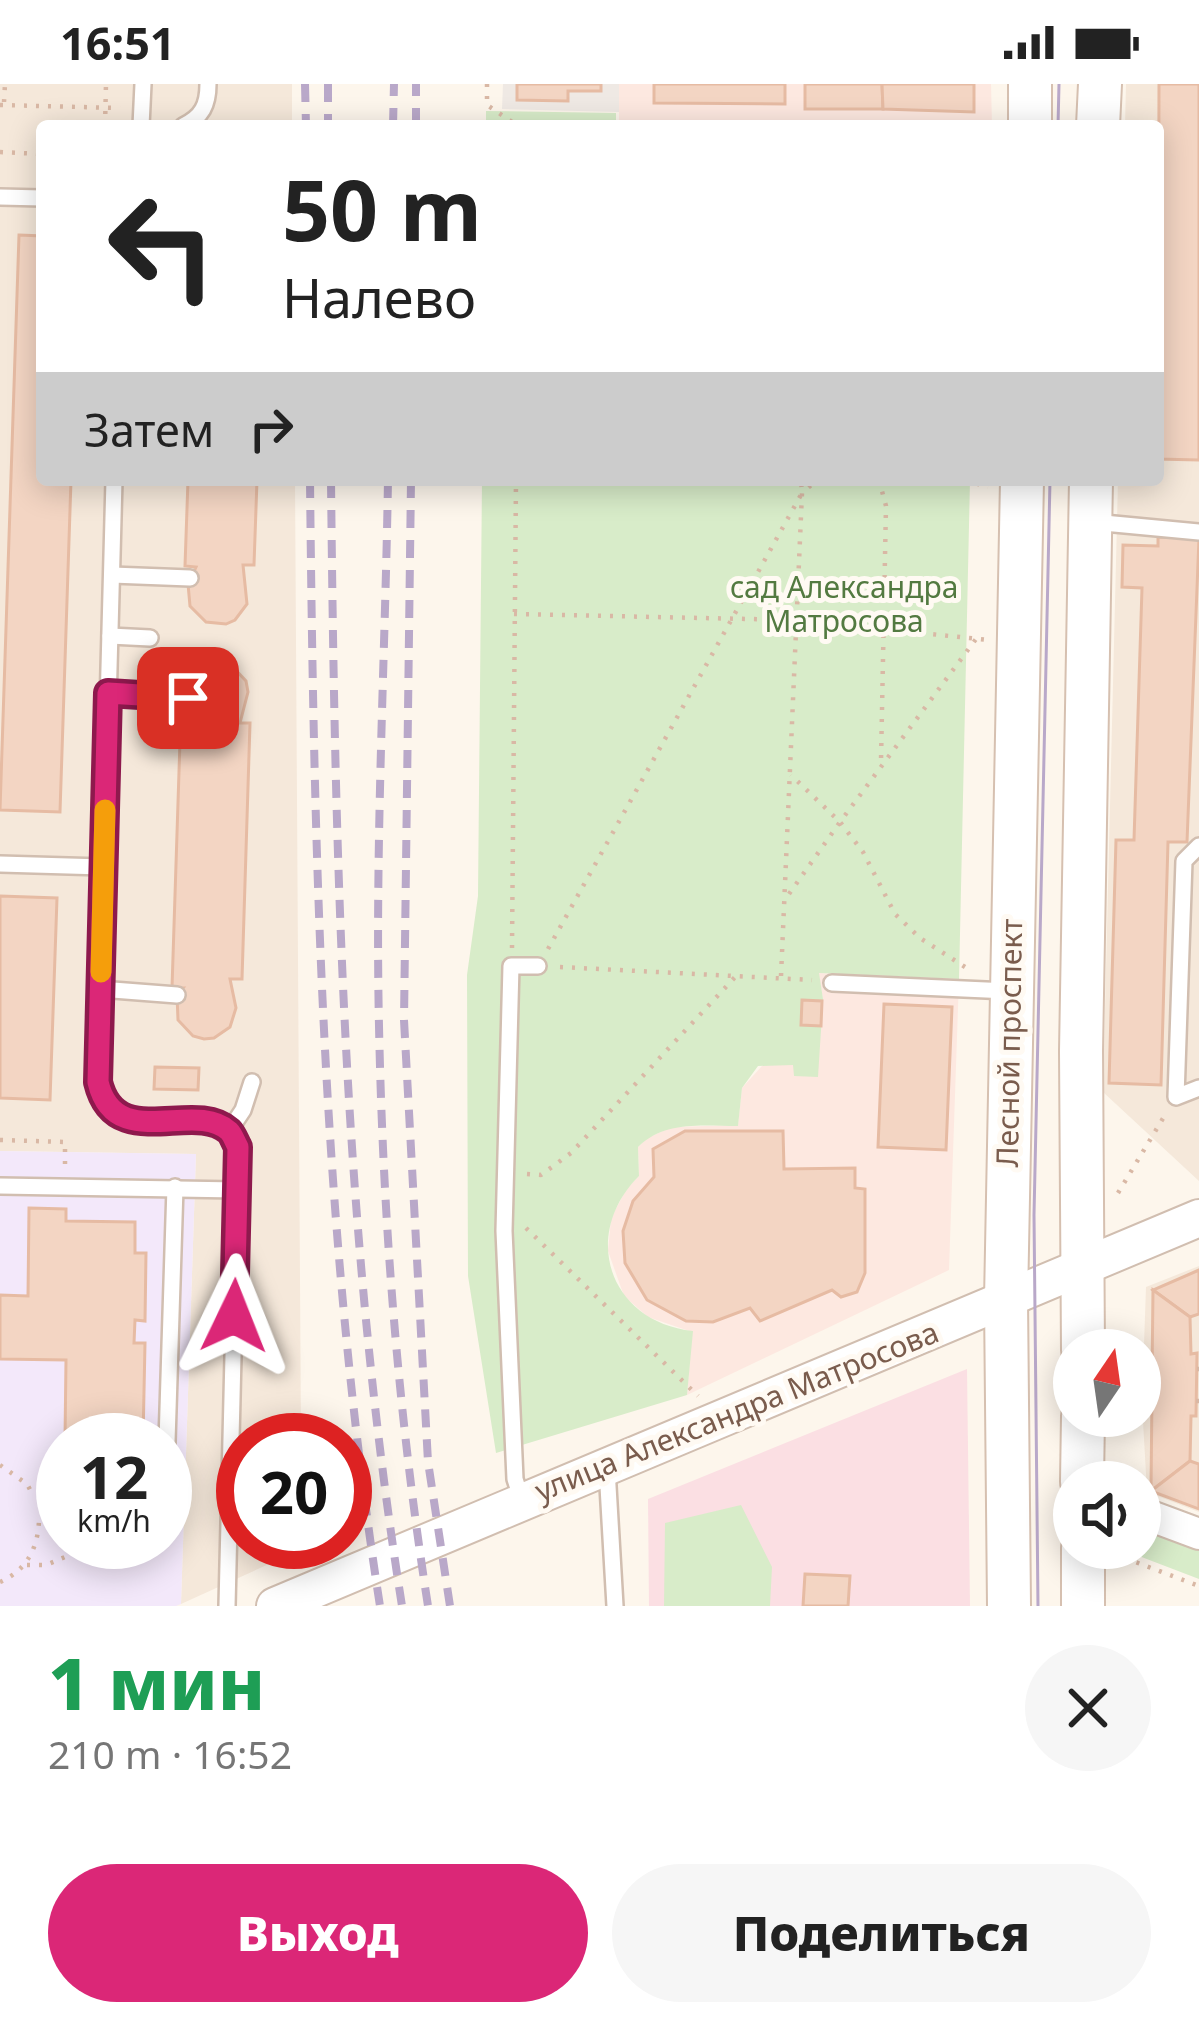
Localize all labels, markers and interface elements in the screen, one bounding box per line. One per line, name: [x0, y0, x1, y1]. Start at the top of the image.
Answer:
text: 16:51: [60, 12, 176, 73]
text: 50 m: [282, 151, 482, 266]
icon: left: [84, 168, 240, 324]
text: Налево: [282, 260, 476, 334]
icon: right: [238, 396, 304, 462]
text: Затем: [84, 399, 214, 460]
park label: cад Александра Матросова: [730, 566, 958, 641]
pin: [137, 647, 239, 749]
icon: arrive: [155, 665, 221, 731]
street label: Лесной проспект: [986, 918, 1031, 1168]
position arrow: [171, 1253, 297, 1379]
street label: улица Александра Матросова: [529, 1311, 944, 1510]
north arrow: [1053, 1329, 1161, 1437]
map controls: [1053, 1329, 1161, 1569]
speed limit sign: 20: [216, 1413, 372, 1569]
text: 12: [80, 1435, 148, 1517]
button: sound: [1053, 1461, 1161, 1569]
text: km/h: [77, 1500, 151, 1541]
text: 1 мин: [48, 1633, 265, 1731]
button: close: [1025, 1645, 1151, 1771]
text: 210 m · 16:52: [48, 1727, 292, 1780]
button: Выход: [48, 1864, 588, 2002]
button: Поделиться: [612, 1864, 1151, 2002]

